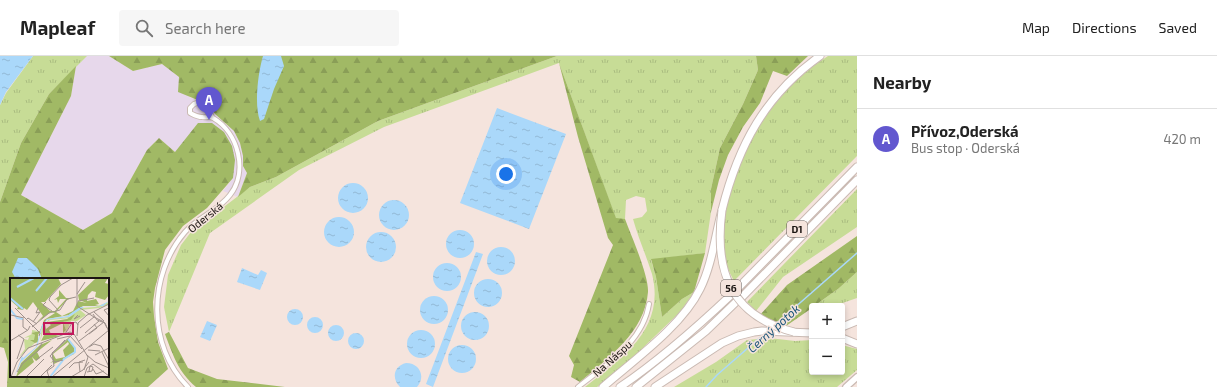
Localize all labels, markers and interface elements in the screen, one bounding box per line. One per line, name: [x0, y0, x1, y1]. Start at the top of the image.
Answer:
search box: [119, 10, 399, 46]
text: Mapleaf: [20, 16, 95, 39]
icon: search: [133, 17, 155, 39]
text: Search here: [165, 19, 246, 37]
text: Map: [1022, 19, 1050, 36]
text: Directions: [1072, 19, 1137, 36]
text: Saved: [1159, 19, 1197, 36]
text: Nearby: [873, 72, 931, 92]
pin: A: [196, 87, 222, 120]
text: Přívoz,Oderská: [911, 122, 1019, 140]
text: A: [882, 131, 890, 147]
text: 420 m: [1164, 131, 1201, 147]
text: Bus stop · Oderská: [911, 140, 1020, 156]
your location: [496, 164, 516, 184]
street label: Oderská: [185, 199, 225, 235]
road number: D1: [787, 221, 807, 237]
inset map: [10, 278, 109, 377]
road number: 56: [721, 280, 741, 296]
water label: Černý potok: [744, 301, 803, 356]
map controls: [809, 303, 845, 375]
button: +: [809, 303, 845, 339]
street label: Na Náspu: [590, 337, 634, 379]
button: −: [809, 339, 845, 375]

